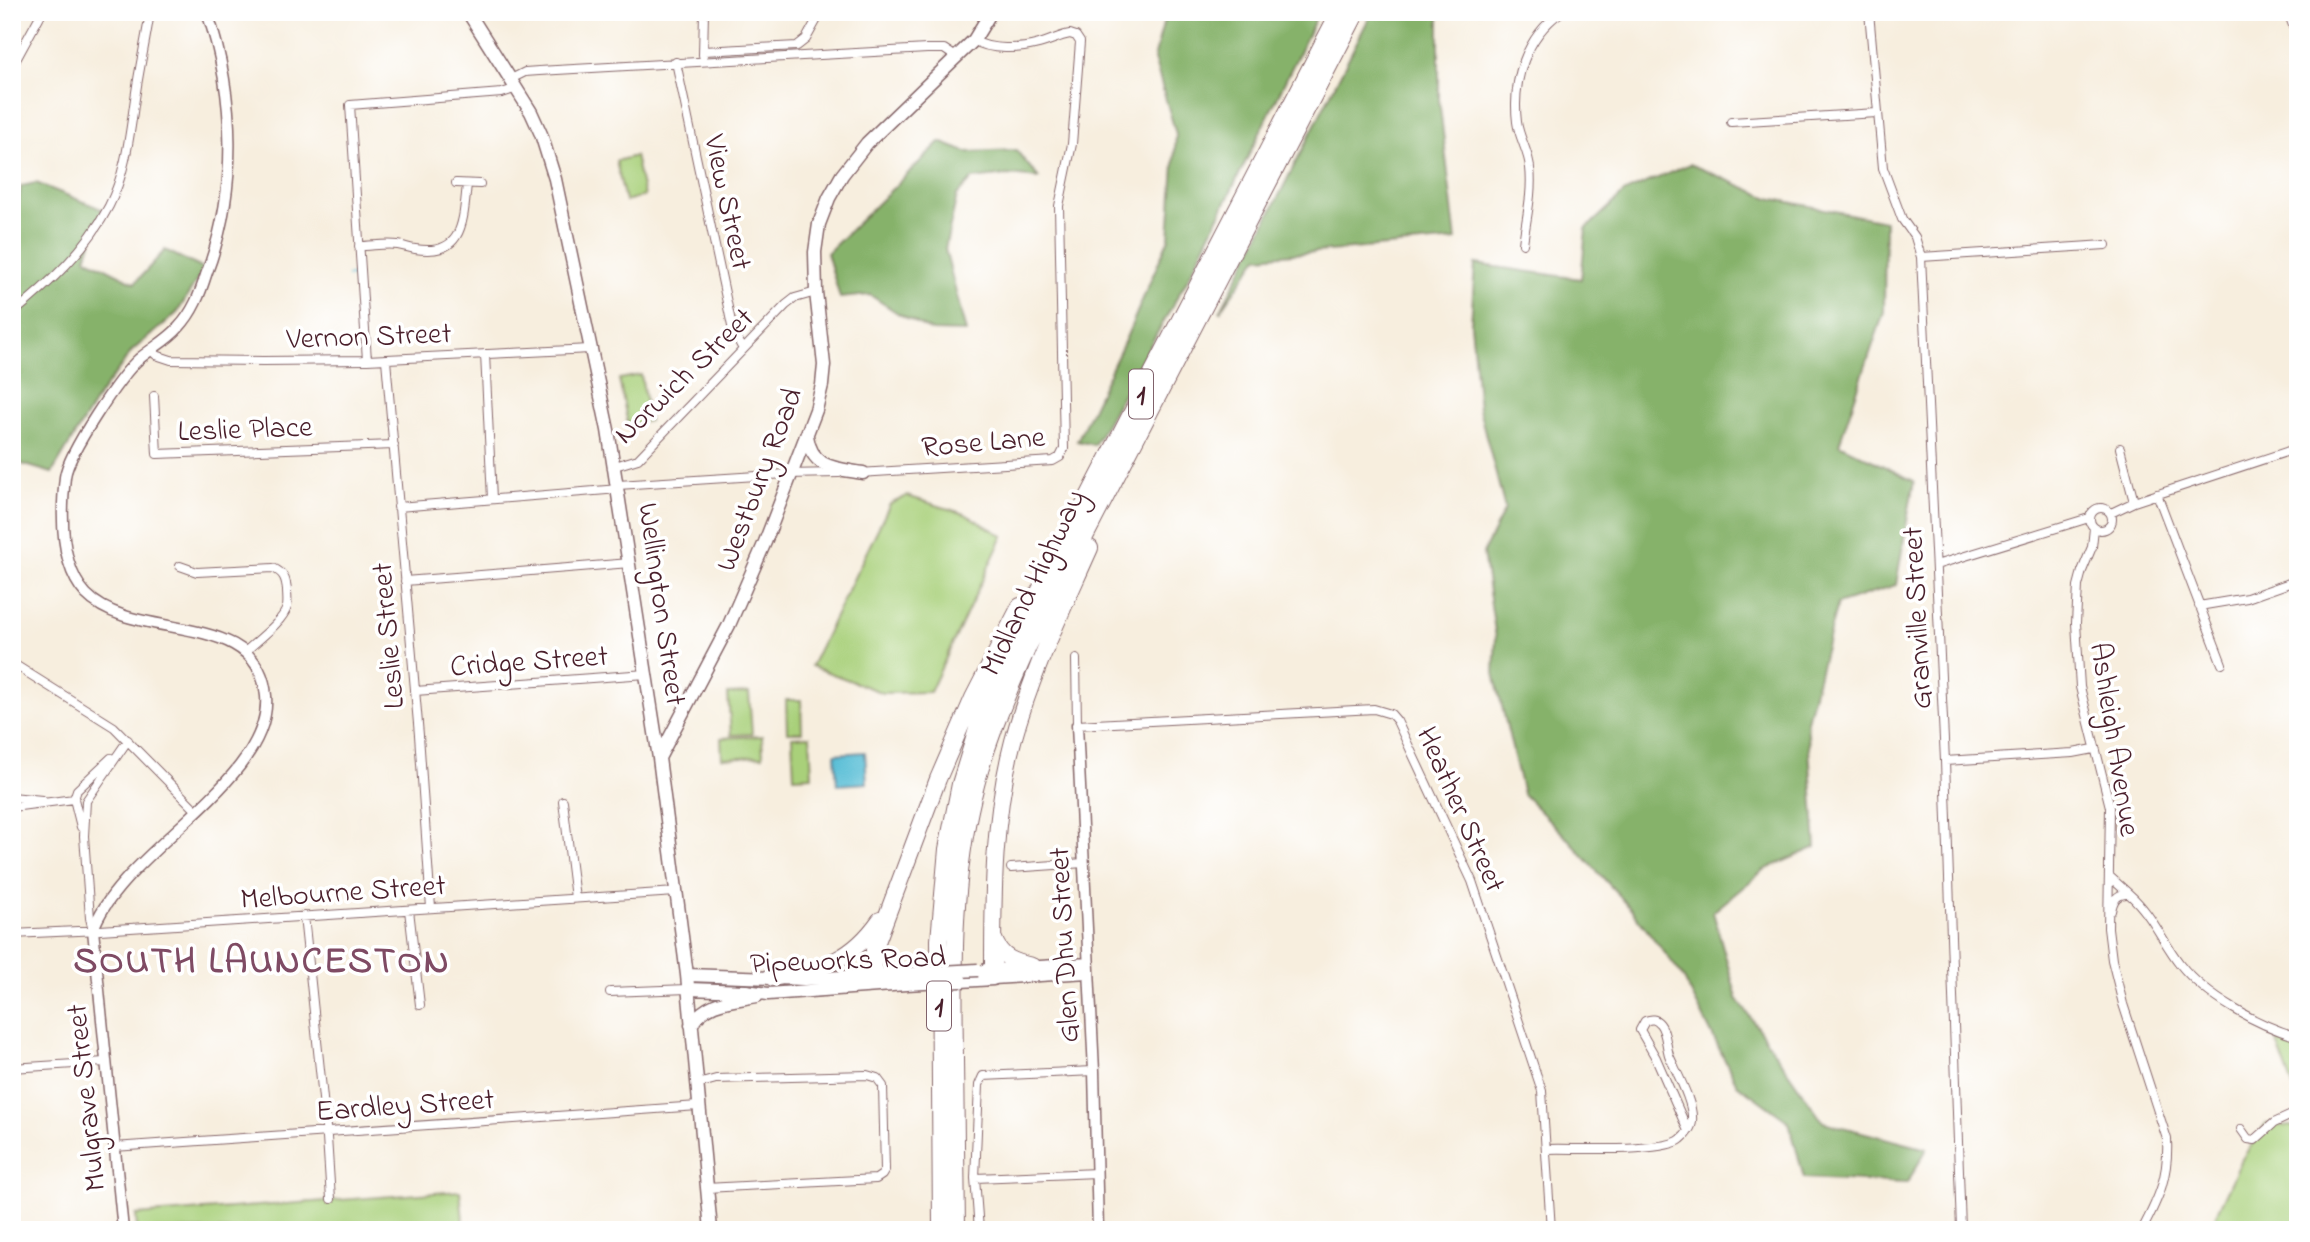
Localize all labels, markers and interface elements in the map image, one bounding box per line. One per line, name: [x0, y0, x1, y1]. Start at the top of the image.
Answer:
street label: View Street: [690, 130, 762, 274]
street label: Norwich Street: [605, 298, 765, 456]
street label: Vernon Street: [285, 313, 452, 363]
road number: 1: [1129, 370, 1153, 418]
street label: Westbury Road: [706, 382, 816, 578]
street label: Leslie Place: [177, 407, 314, 455]
street label: Rose Lane: [920, 417, 1047, 471]
street label: Midland Highway: [970, 483, 1099, 684]
street label: Wellington Street: [624, 500, 696, 709]
street label: Granville Street: [1892, 525, 1946, 710]
street label: Leslie Street: [362, 561, 418, 711]
street label: Cridge Street: [449, 636, 610, 690]
street label: Ashleigh Avenue: [2076, 639, 2150, 840]
street label: Heather Street: [1403, 720, 1515, 900]
street label: Glen Dhu Street: [1039, 846, 1093, 1044]
street label: Melbourne Street: [239, 865, 447, 923]
district label: SOUTH LAUNCESTON: [73, 936, 451, 990]
street label: Pipeworks Road: [749, 937, 947, 987]
road number: 1: [927, 982, 951, 1030]
street label: Mulgrave Street: [56, 1002, 120, 1194]
street label: Eardley Street: [314, 1079, 496, 1135]

